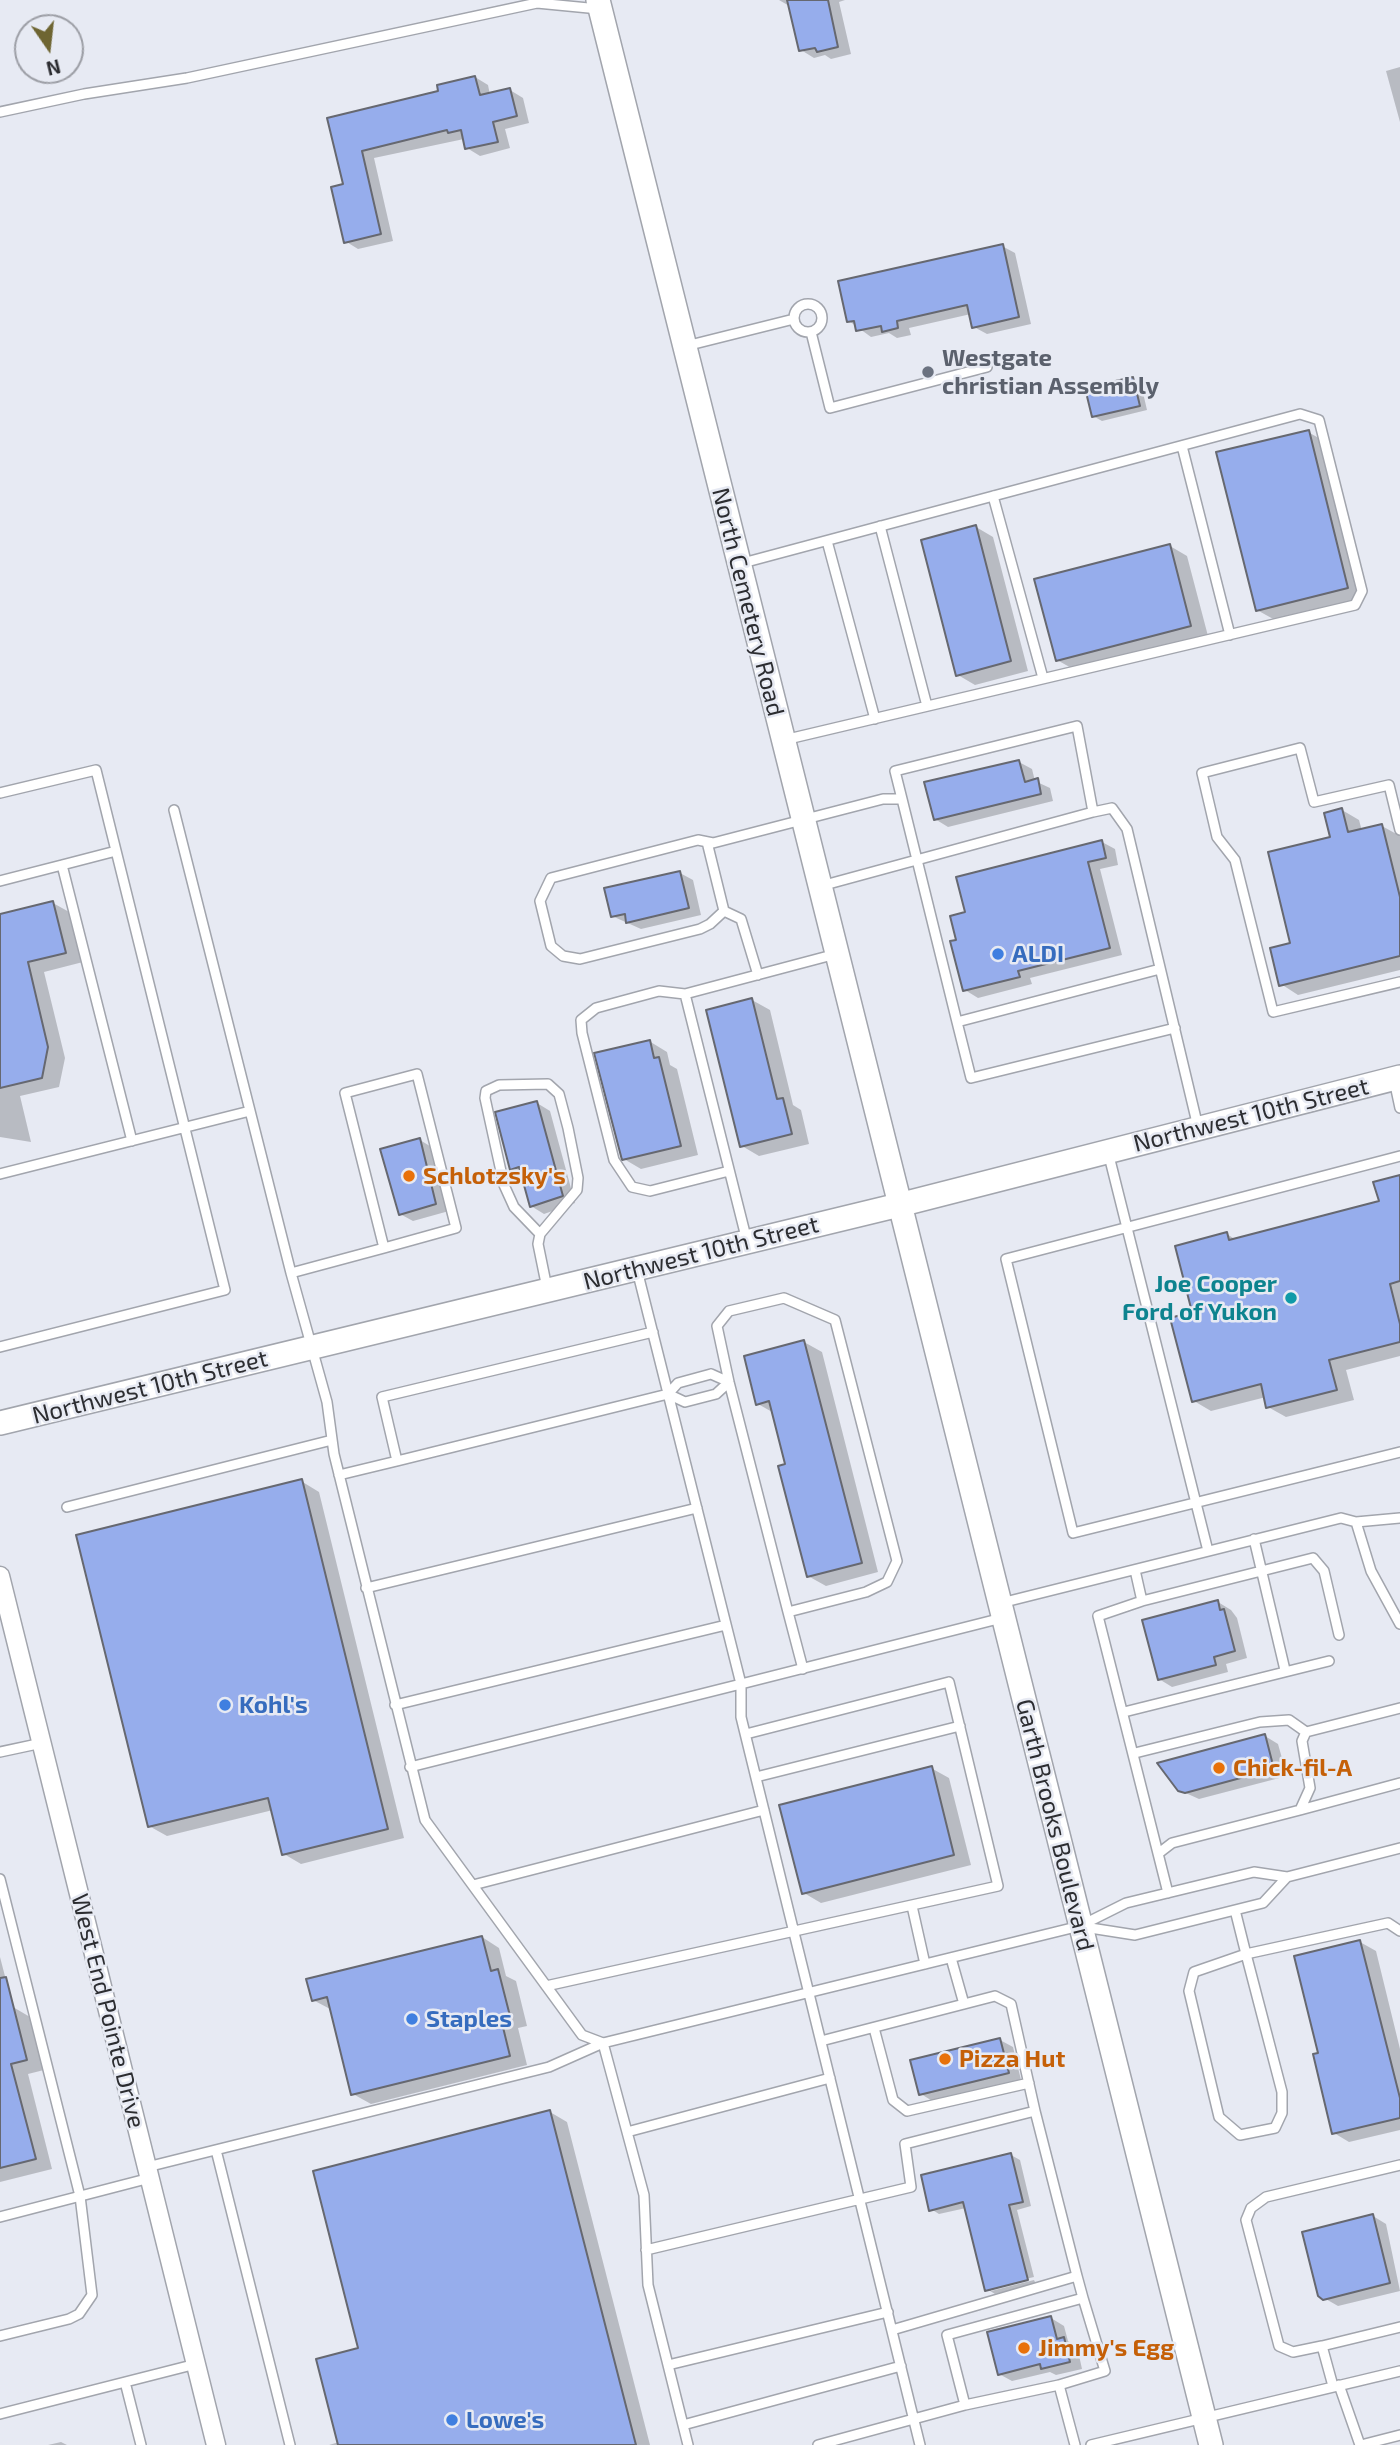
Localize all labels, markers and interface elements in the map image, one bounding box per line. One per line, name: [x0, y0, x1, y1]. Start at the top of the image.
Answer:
north arrow: [14, 14, 84, 84]
text: N: [44, 55, 63, 81]
place label: Westgate christian Assembly: [942, 344, 1159, 400]
marker: Westgate christian Assembly: [920, 364, 936, 380]
street label: North Cemetery Road: [706, 485, 790, 719]
place label: ALDI: [1012, 940, 1064, 968]
marker: ALDI: [990, 946, 1006, 962]
street label: Northwest 10th Street: [1130, 1072, 1372, 1158]
place label: Schlotzsky's: [423, 1162, 566, 1190]
marker: Schlotzsky's: [401, 1168, 417, 1184]
street label: Northwest 10th Street: [580, 1210, 822, 1296]
place label: Joe Cooper Ford of Yukon: [1122, 1270, 1277, 1326]
marker: Joe Cooper Ford of Yukon: [1283, 1290, 1299, 1306]
street label: Northwest 10th Street: [29, 1344, 271, 1430]
place label: Kohl's: [239, 1691, 308, 1719]
street label: Garth Brooks Boulevard: [1010, 1696, 1100, 1954]
marker: Kohl's: [217, 1697, 233, 1713]
place label: Chick-fil-A: [1233, 1754, 1352, 1782]
marker: Chick-fil-A: [1211, 1760, 1227, 1776]
street label: West End Pointe Drive: [65, 1891, 151, 2131]
place label: Staples: [426, 2005, 512, 2033]
marker: Staples: [404, 2011, 420, 2027]
place label: Pizza Hut: [959, 2045, 1065, 2073]
marker: Pizza Hut: [937, 2051, 953, 2067]
place label: Jimmy's Egg: [1038, 2334, 1174, 2362]
marker: Jimmy's Egg: [1016, 2340, 1032, 2356]
place label: Lowe's: [466, 2406, 544, 2434]
marker: Lowe's: [444, 2412, 460, 2428]

